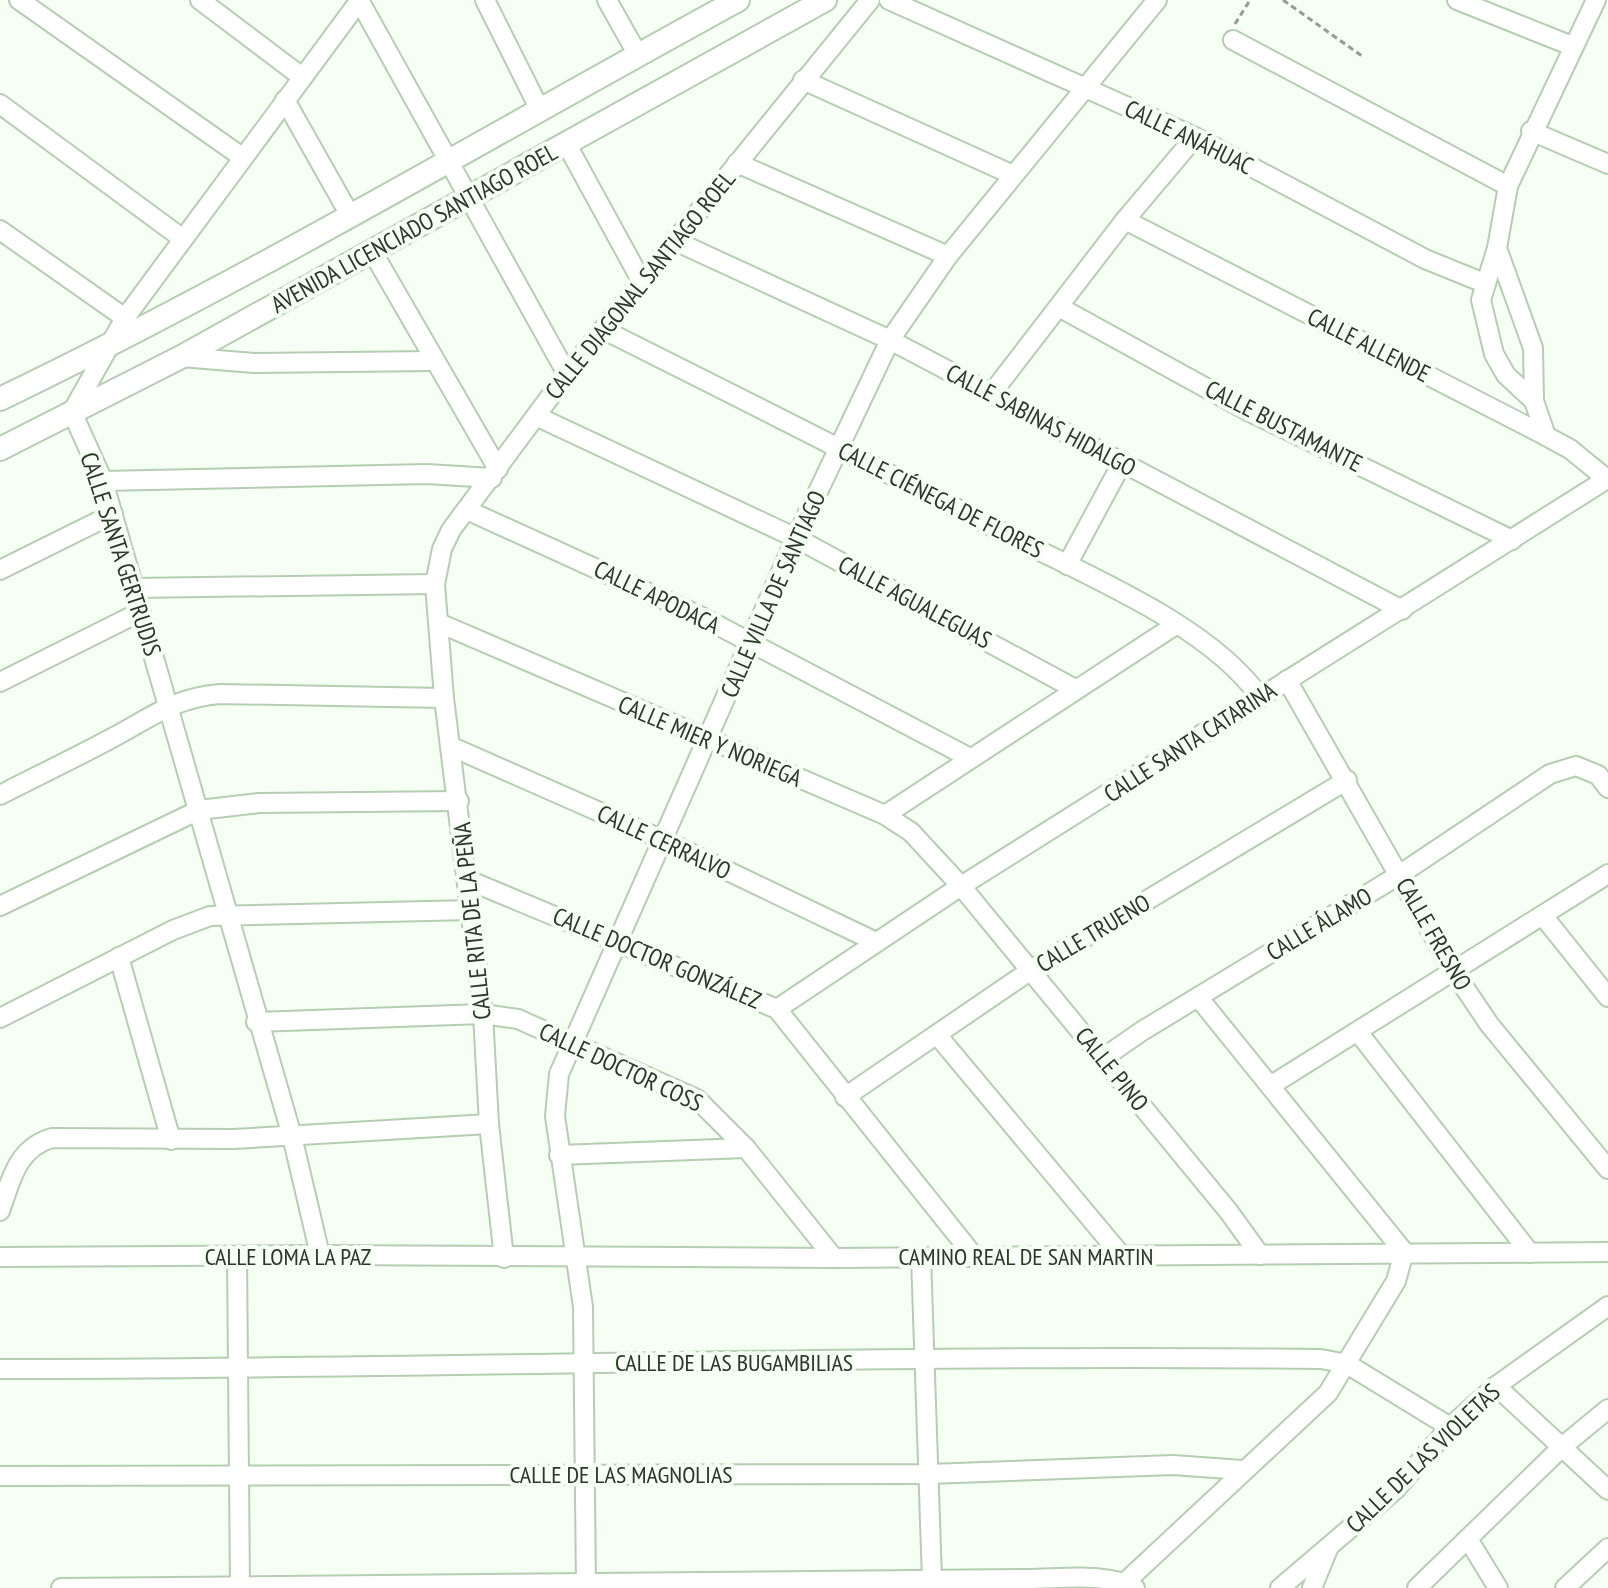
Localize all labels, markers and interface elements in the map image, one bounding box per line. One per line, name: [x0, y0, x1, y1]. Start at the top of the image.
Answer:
street label: CALLE ANÁHUAC: [1120, 93, 1258, 181]
street label: AVENIDA LICENCIADO SANTIAGO ROEL: [265, 136, 563, 320]
street label: CALLE DIAGONAL SANTIAGO ROEL: [538, 164, 742, 406]
street label: CALLE ALLENDE: [1302, 301, 1436, 389]
street label: CALLE SABINAS HIDALGO: [941, 357, 1141, 483]
street label: CALLE BUSTAMANTE: [1200, 373, 1368, 479]
street label: CALLE CIÉNEGA DE FLORES: [833, 435, 1049, 565]
street label: CALLE SANTA GERTRUDIS: [73, 448, 169, 660]
street label: CALLE VILLA DE SANTIAGO: [713, 486, 833, 702]
street label: CALLE AGUALEGUAS: [833, 549, 997, 655]
street label: CALLE APODACA: [589, 553, 726, 641]
street label: CALLE SANTA CATARINA: [1098, 674, 1283, 809]
street label: CALLE MIER Y NORIEGA: [614, 688, 807, 794]
street label: CALLE CERRALVO: [592, 798, 736, 886]
street label: CALLE RITA DE LA PEÑA: [446, 820, 498, 1021]
street label: CALLE FRESNO: [1389, 872, 1479, 996]
street label: CALLE ÁLAMO: [1261, 880, 1377, 968]
street label: CALLE TRUENO: [1030, 887, 1156, 979]
street label: CALLE DOCTOR GONZÁLEZ: [548, 900, 766, 1016]
street label: CALLE DOCTOR COSS: [534, 1016, 708, 1118]
street label: CALLE PINO: [1069, 1021, 1155, 1117]
street label: CALLE LOMA LA PAZ: [205, 1241, 371, 1272]
street label: CAMINO REAL DE SAN MARTIN: [898, 1241, 1154, 1272]
street label: CALLE DE LAS BUGAMBILIAS: [615, 1347, 853, 1378]
street label: CALLE DE LAS VIOLETAS: [1339, 1377, 1507, 1539]
street label: CALLE DE LAS MAGNOLIAS: [509, 1459, 733, 1490]

